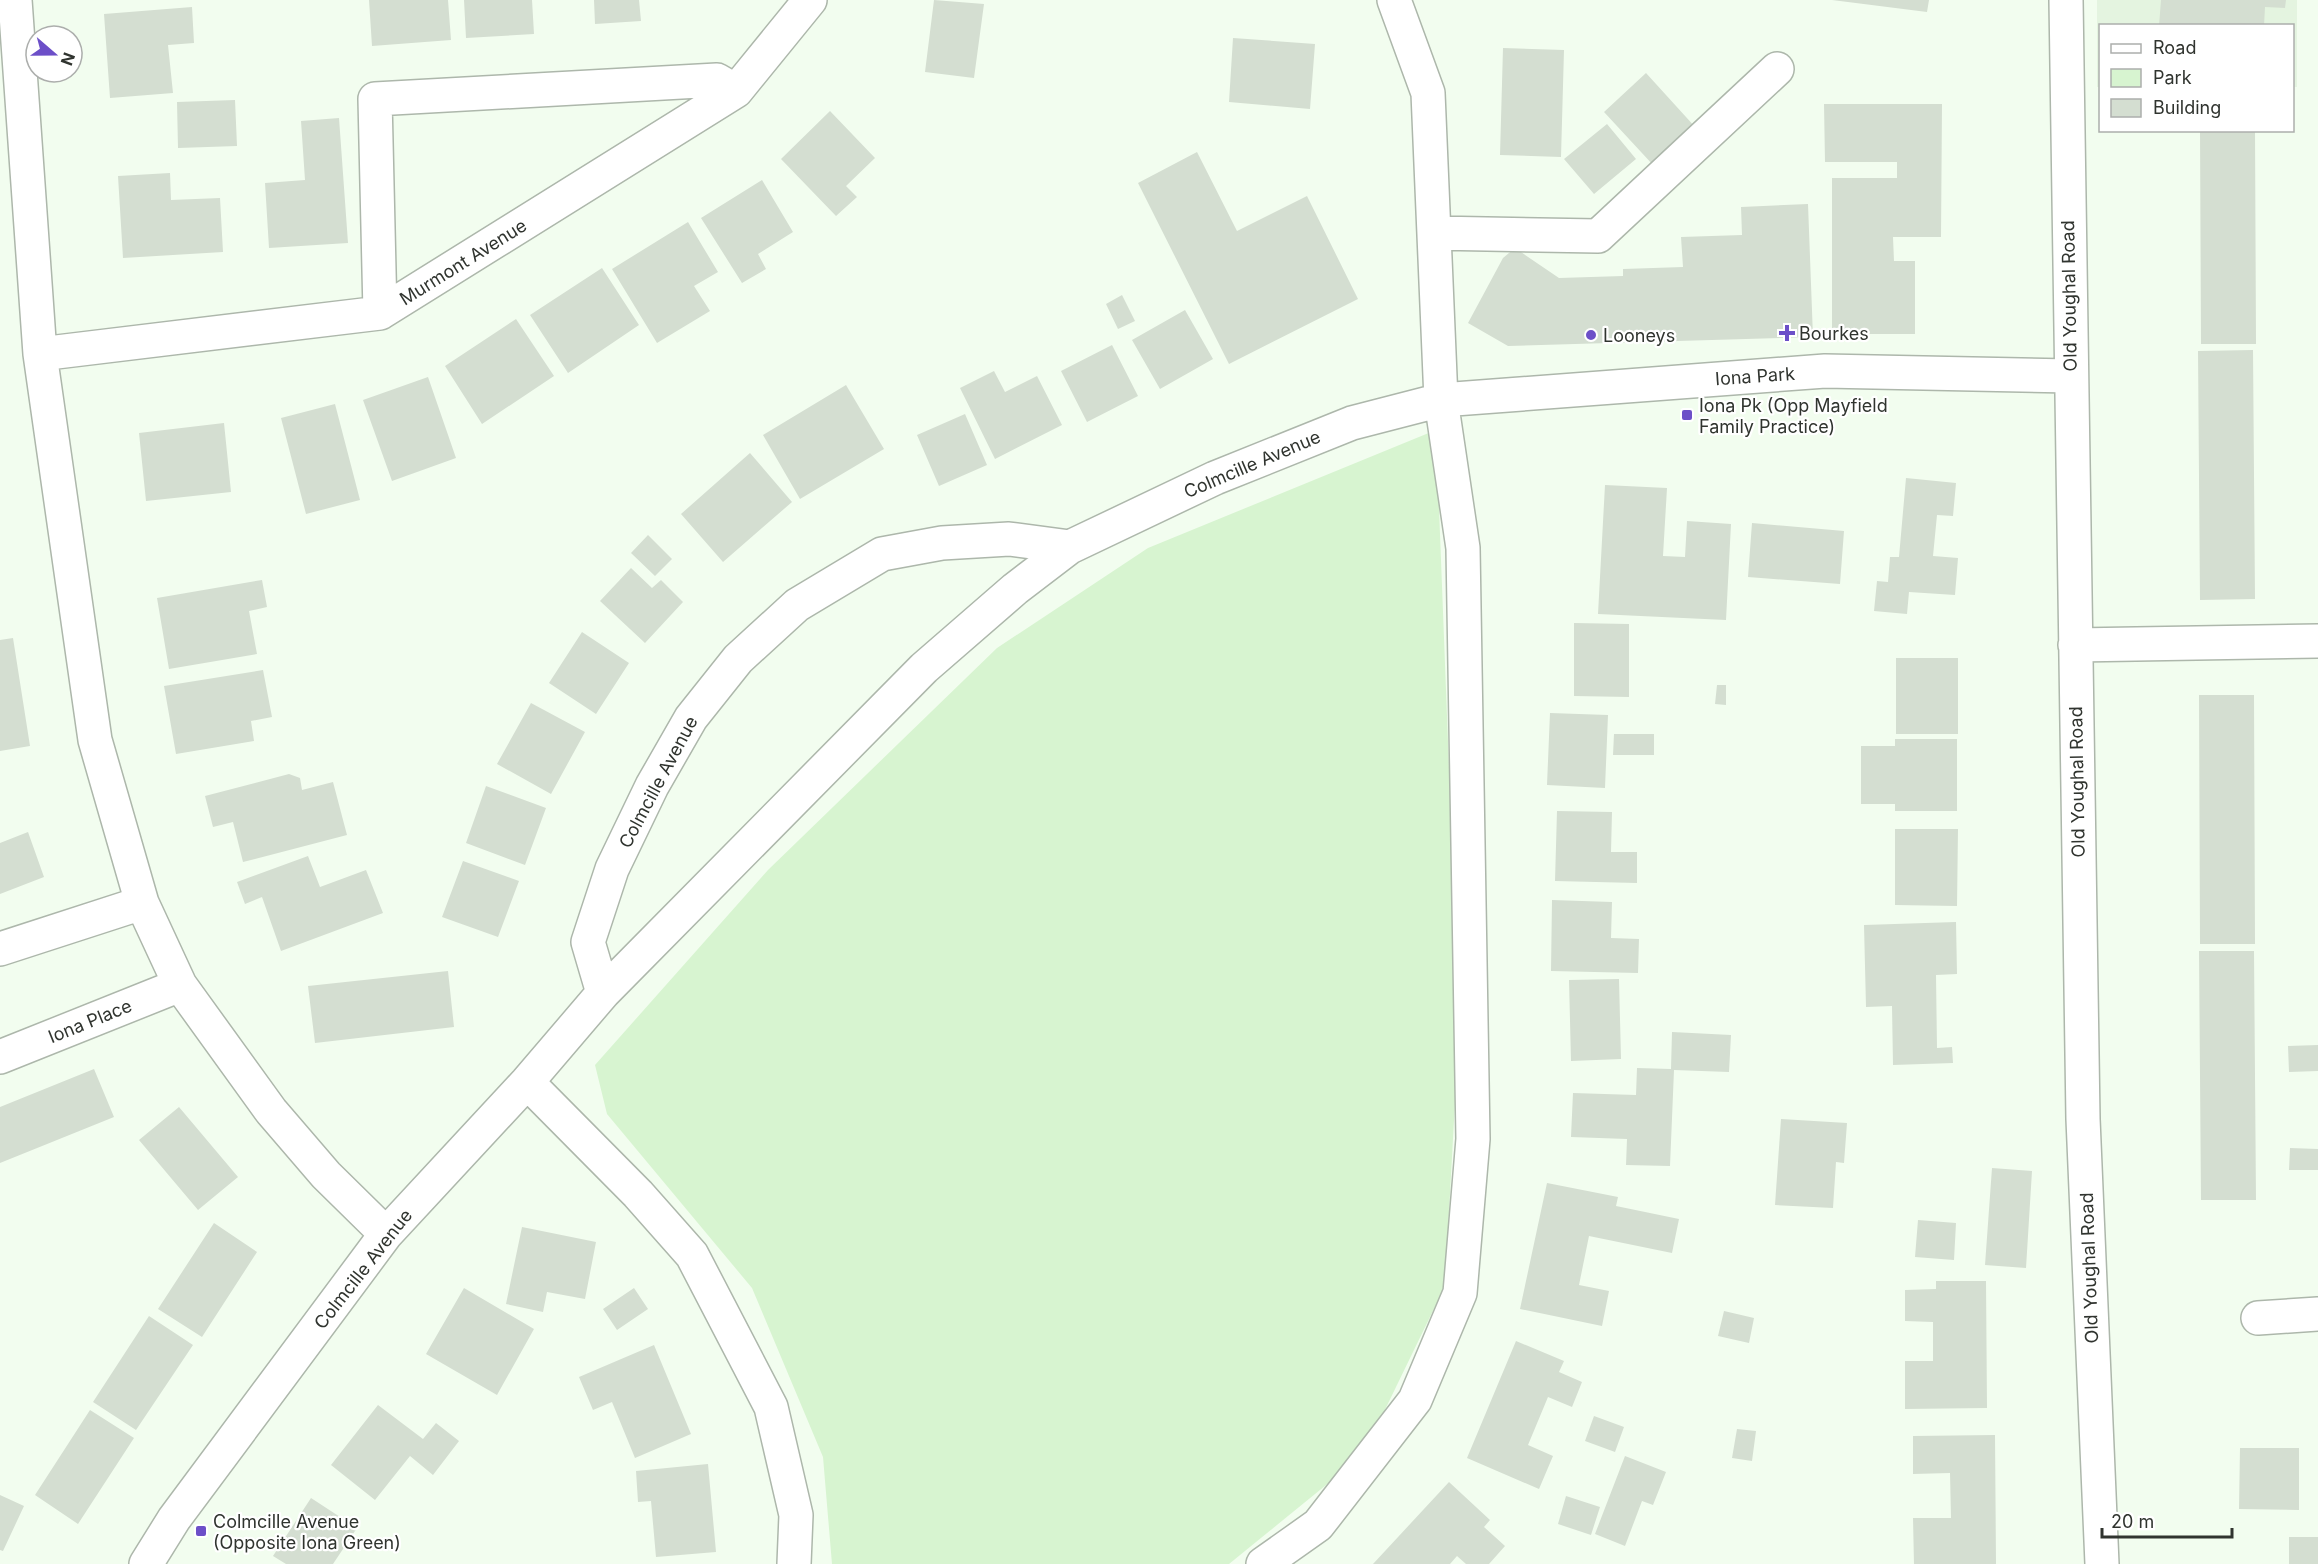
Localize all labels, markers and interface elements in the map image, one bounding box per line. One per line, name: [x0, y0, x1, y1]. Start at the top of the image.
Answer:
north arrow: [24, 24, 84, 84]
legend: [2099, 24, 2294, 132]
text: Road: [2153, 37, 2196, 58]
text: N: [57, 50, 80, 68]
text: Park: [2153, 67, 2192, 88]
text: Building: [2153, 97, 2221, 118]
street label: Murmont Avenue: [396, 215, 530, 309]
street label: Old Youghal Road: [2057, 220, 2081, 372]
place label: Bourkes: [1799, 323, 1869, 344]
place label: Looneys: [1603, 325, 1675, 346]
marker: Bourkes: [1780, 326, 1794, 340]
marker: Looneys: [1584, 328, 1598, 342]
street label: Iona Park: [1714, 363, 1796, 389]
place label: Iona Pk (Opp Mayfield Family Practice): [1699, 395, 1888, 437]
marker: Iona Pk (Opp Mayfield Family Practice): [1680, 408, 1694, 422]
street label: Colmcille Avenue: [1181, 426, 1323, 502]
street label: Old Youghal Road: [2065, 706, 2089, 858]
street label: Colmcille Avenue: [614, 713, 702, 851]
street label: Iona Place: [45, 995, 135, 1047]
street label: Old Youghal Road: [2076, 1192, 2102, 1344]
street label: Colmcille Avenue: [310, 1205, 416, 1333]
scale bar: [2102, 1501, 2232, 1539]
place label: Colmcille Avenue (Opposite Iona Green): [213, 1511, 401, 1553]
text: 20 m: [2111, 1511, 2154, 1532]
marker: Colmcille Avenue (Opposite Iona Green): [194, 1524, 208, 1538]

